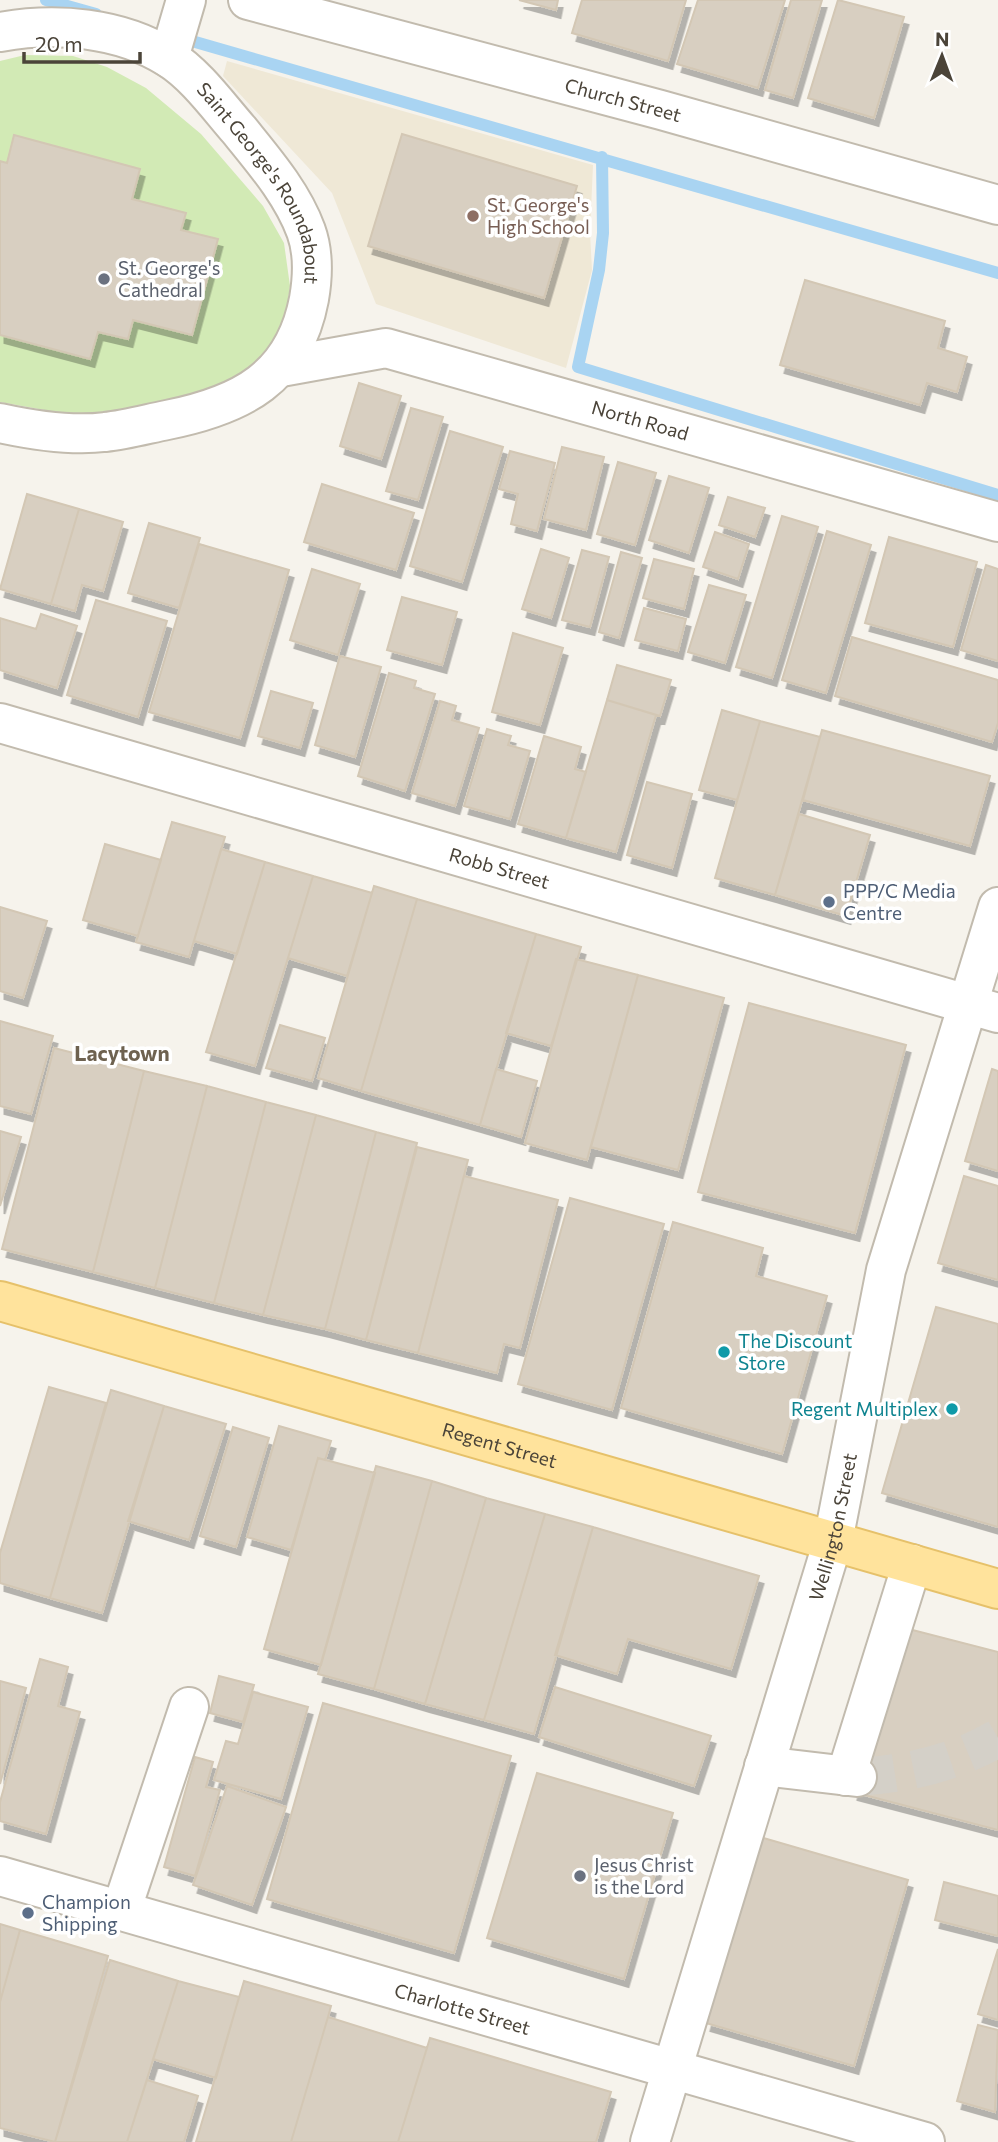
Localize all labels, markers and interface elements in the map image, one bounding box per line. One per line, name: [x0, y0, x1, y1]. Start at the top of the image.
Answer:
scale bar: [24, 21, 140, 65]
north arrow: [907, 21, 977, 91]
text: N: [935, 27, 950, 50]
text: 20 m: [35, 31, 83, 56]
street label: Church Street: [562, 73, 684, 126]
street label: Saint George's Roundabout: [193, 77, 324, 285]
place label: St. George's High School: [487, 193, 590, 238]
marker: St. George's High School: [465, 208, 481, 224]
place label: St. George's Cathedral: [118, 256, 220, 301]
marker: St. George's Cathedral: [96, 271, 112, 287]
street label: North Road: [589, 395, 692, 445]
street label: Robb Street: [447, 842, 553, 893]
place label: PPP/C Media Centre: [843, 879, 956, 924]
marker: PPP/C Media Centre: [821, 894, 837, 910]
district label: Lacytown: [74, 1040, 170, 1065]
place label: The Discount Store: [738, 1329, 852, 1374]
marker: The Discount Store: [716, 1344, 732, 1360]
place label: Regent Multiplex: [791, 1397, 938, 1420]
marker: Regent Multiplex: [944, 1401, 960, 1417]
street label: Regent Street: [440, 1417, 560, 1472]
street label: Wellington Street: [804, 1451, 861, 1603]
place label: Jesus Christ is the Lord: [594, 1853, 694, 1898]
marker: Jesus Christ is the Lord: [572, 1868, 588, 1884]
place label: Champion Shipping: [42, 1890, 131, 1935]
marker: Champion Shipping: [20, 1905, 36, 1921]
street label: Charlotte Street: [392, 1978, 533, 2039]

